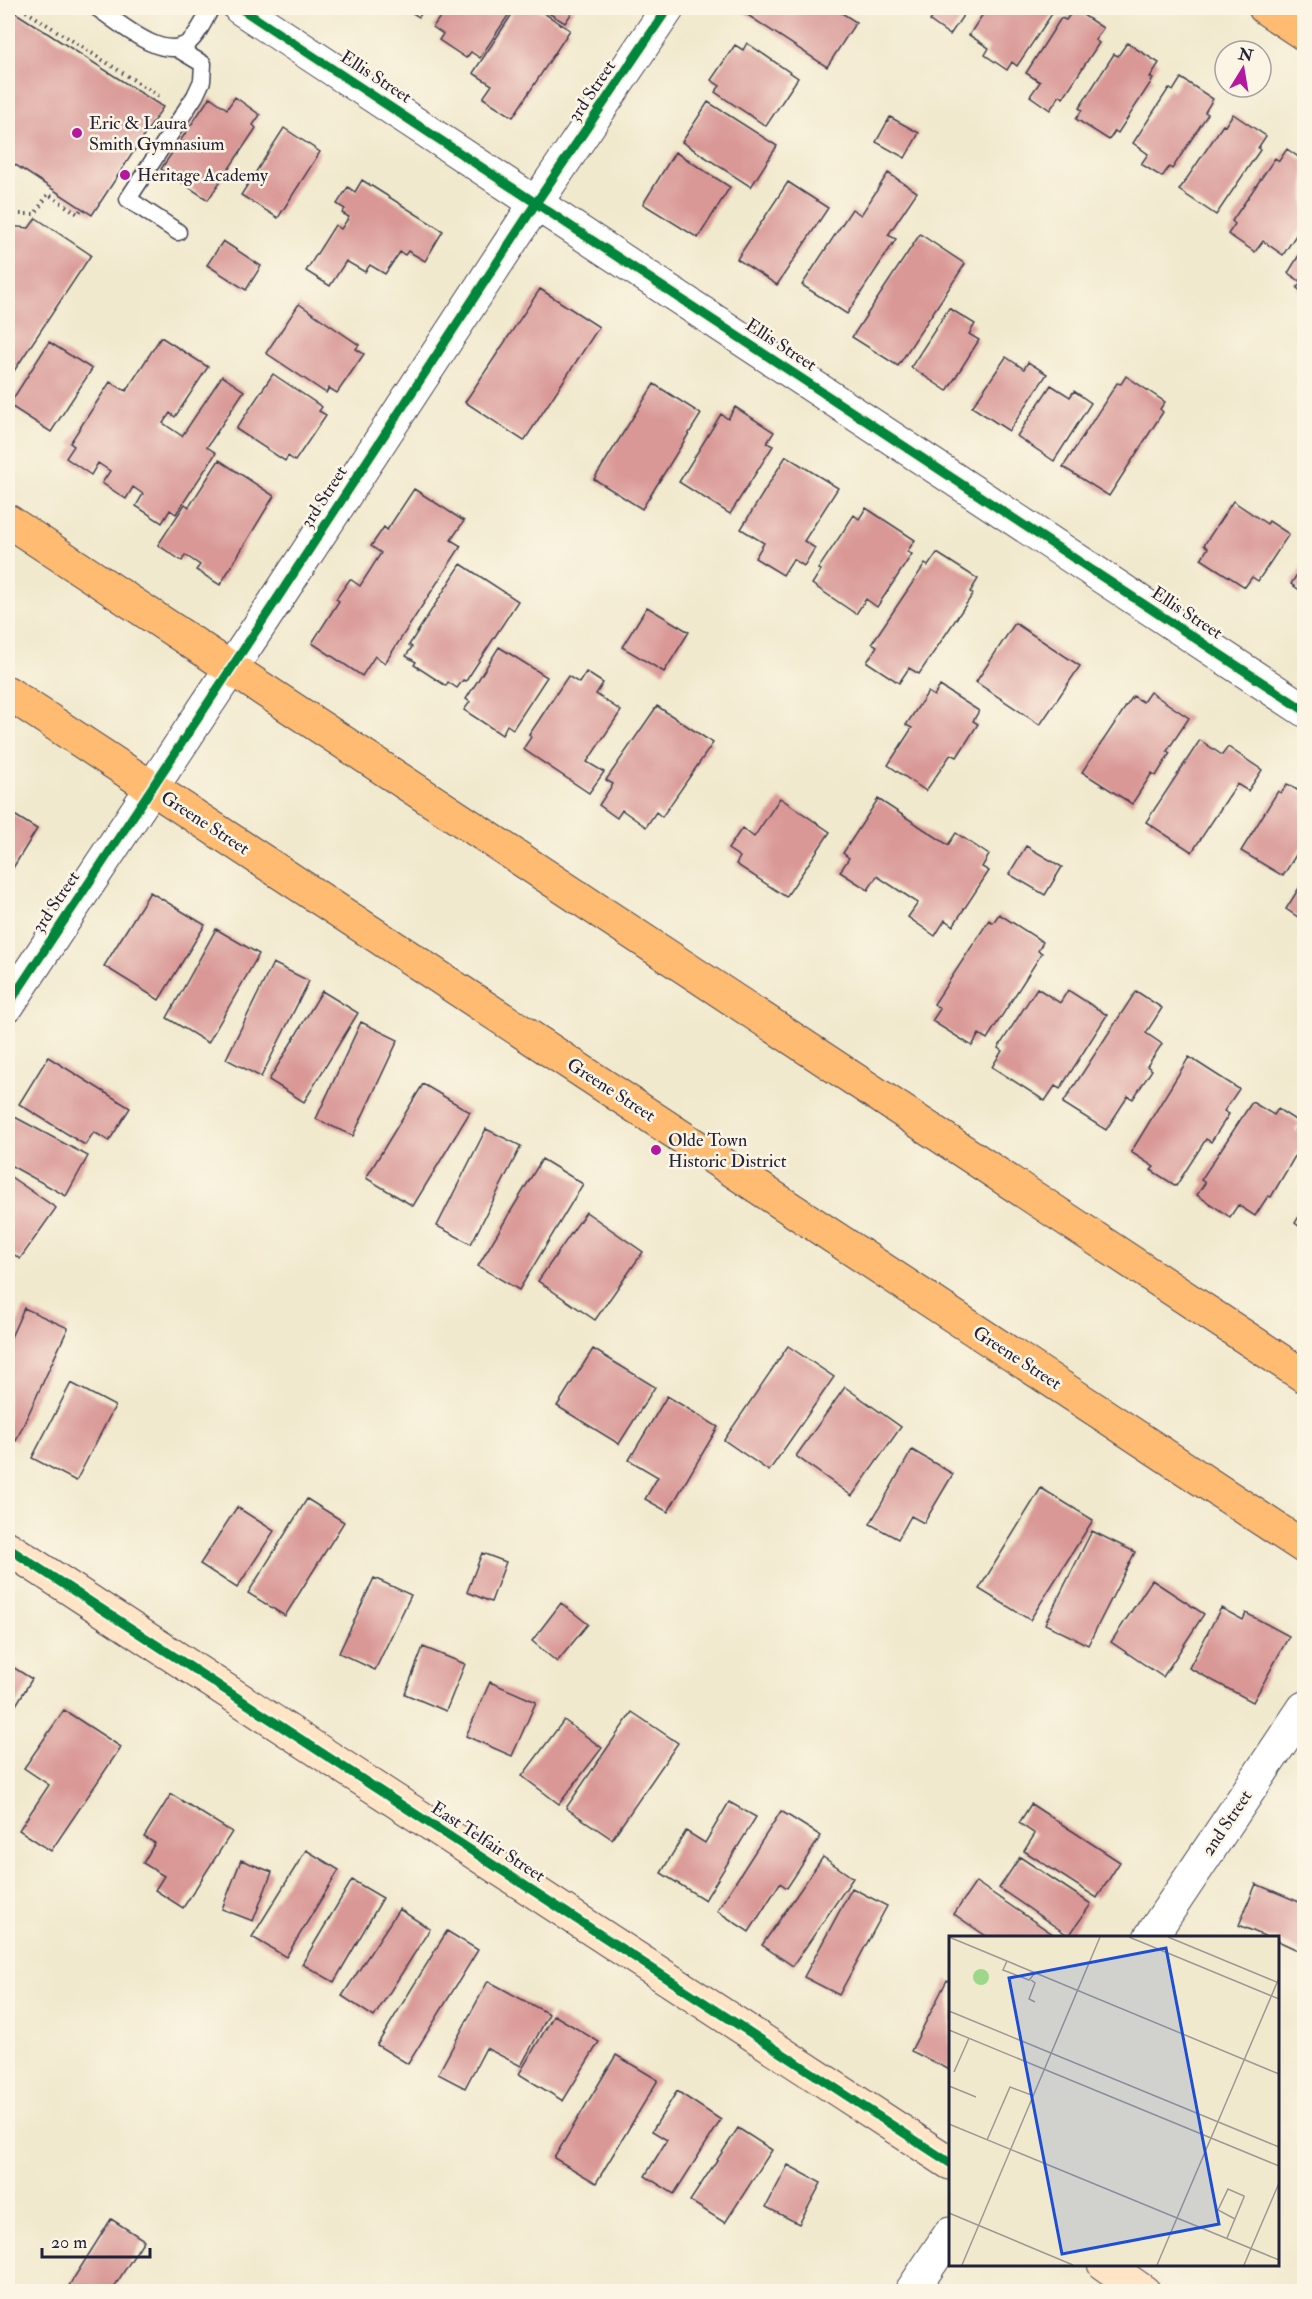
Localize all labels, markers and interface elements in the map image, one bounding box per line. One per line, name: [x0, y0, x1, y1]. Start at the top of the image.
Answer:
north arrow: [1213, 39, 1273, 99]
text: N: [1236, 44, 1255, 67]
street label: Ellis Street: [336, 45, 416, 109]
street label: 3rd Street: [563, 56, 621, 126]
place label: Eric & Laura Smith Gymnasium: [89, 112, 225, 156]
marker: Eric & Laura Smith Gymnasium: [70, 126, 84, 140]
place label: Heritage Academy: [137, 164, 269, 187]
marker: Heritage Academy: [118, 168, 132, 182]
street label: Ellis Street: [741, 313, 821, 377]
street label: 3rd Street: [295, 461, 353, 532]
street label: Ellis Street: [1147, 581, 1227, 645]
street label: Greene Street: [156, 786, 254, 860]
street label: 3rd Street: [27, 867, 85, 937]
street label: Greene Street: [562, 1053, 660, 1127]
place label: Olde Town Historic District: [668, 1129, 787, 1173]
marker: Olde Town Historic District: [649, 1143, 663, 1157]
street label: Greene Street: [968, 1321, 1066, 1395]
street label: 2nd Street: [1197, 1786, 1257, 1860]
street label: East Telfair Street: [427, 1797, 549, 1887]
inset map: [949, 1936, 1279, 2266]
scale bar: [42, 2221, 150, 2259]
text: 20 m: [51, 2231, 87, 2254]

